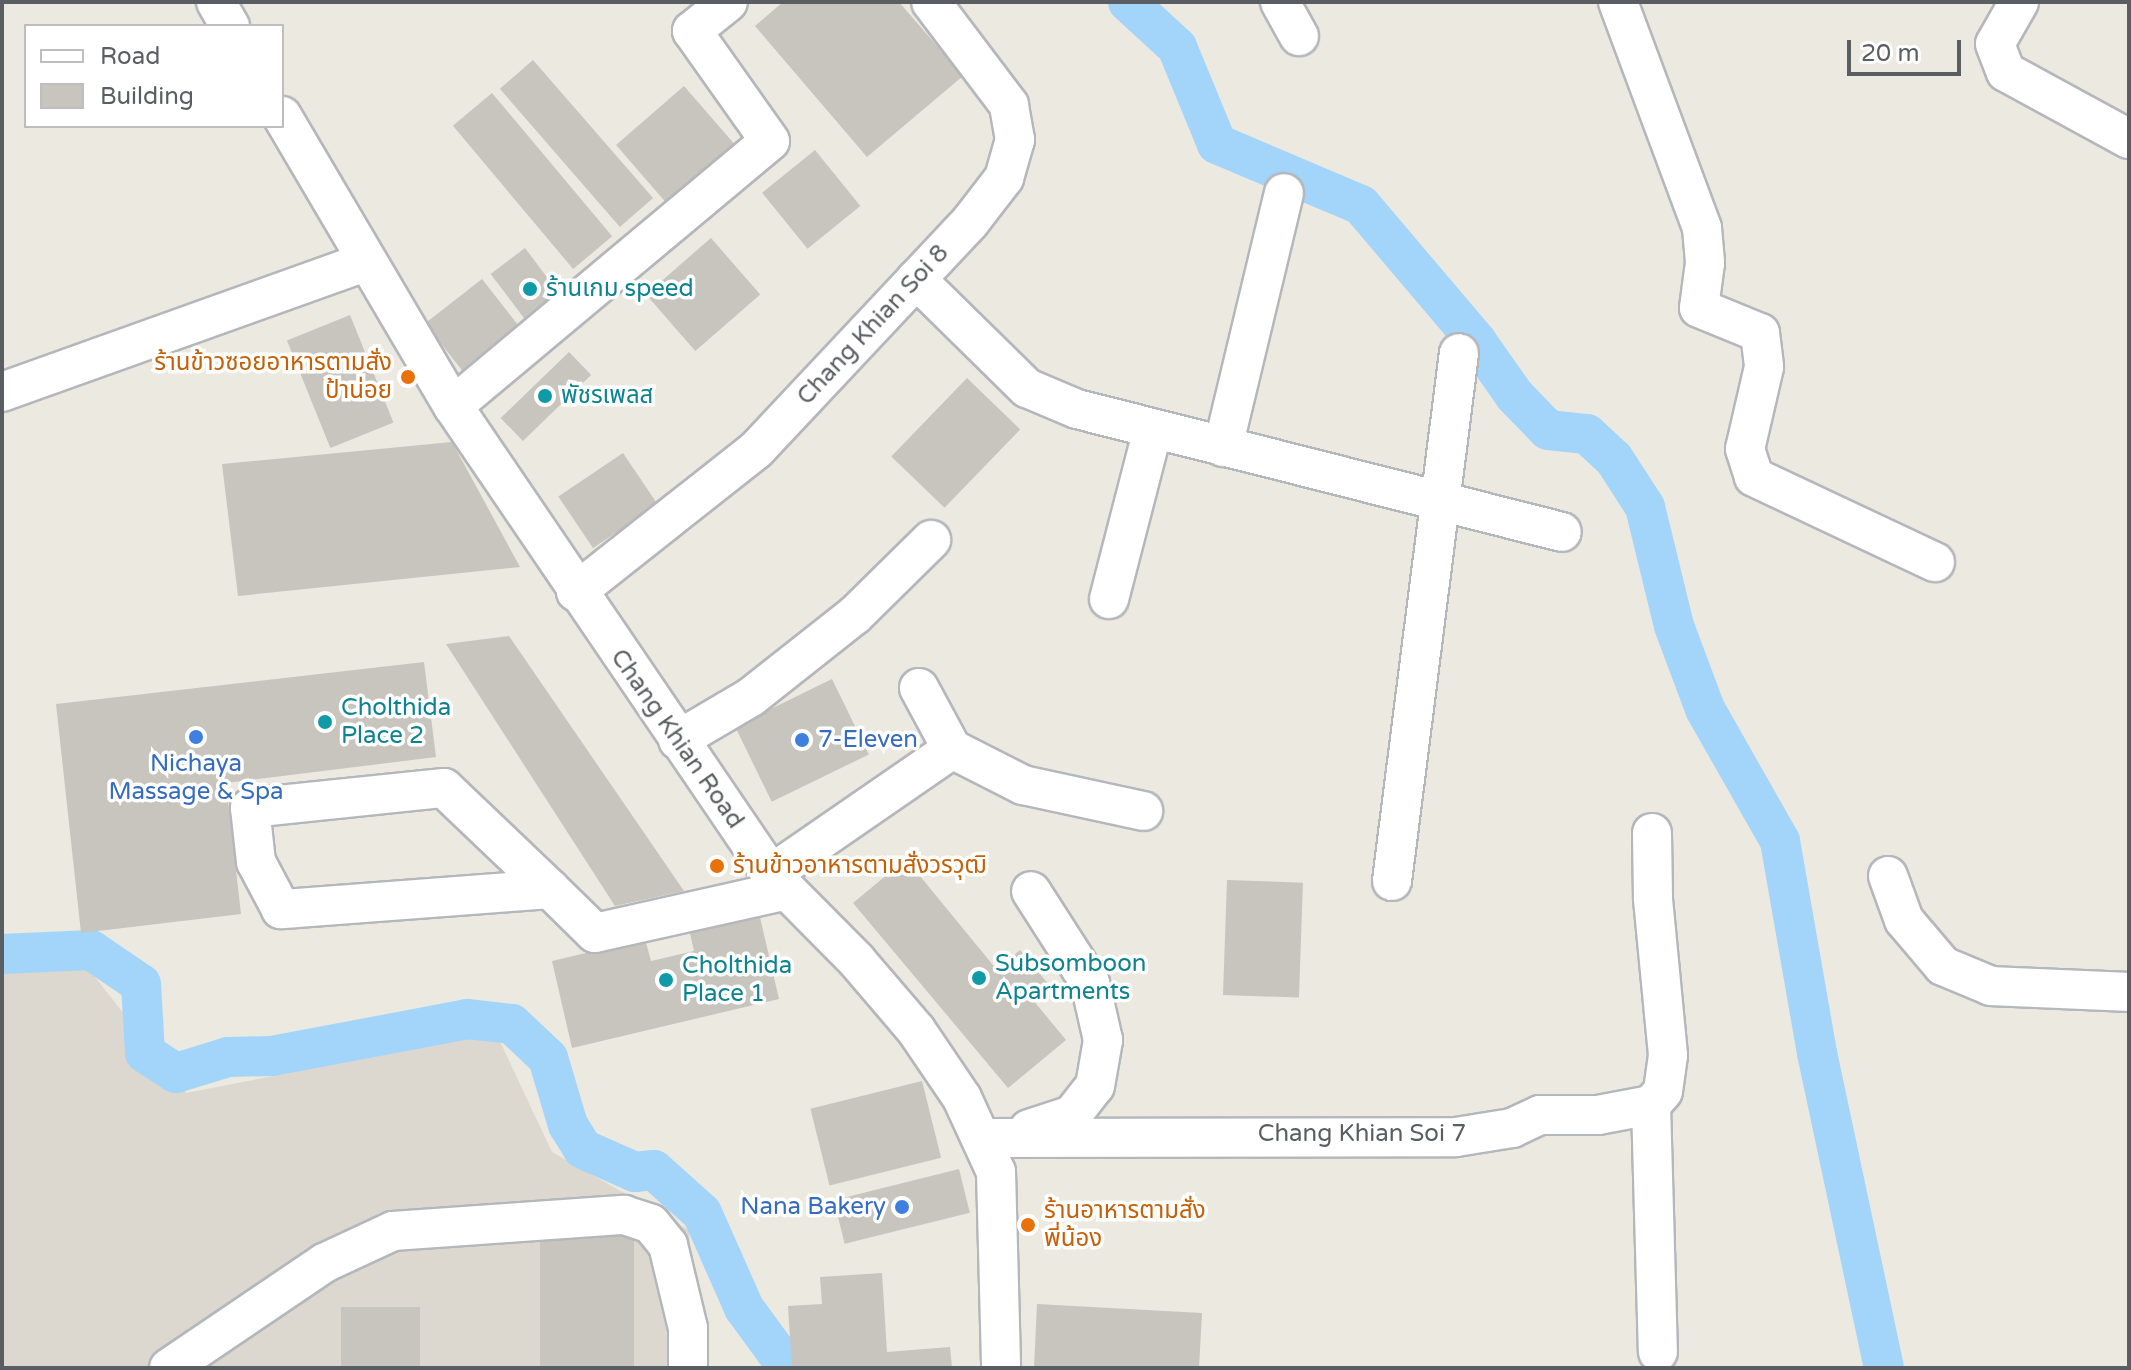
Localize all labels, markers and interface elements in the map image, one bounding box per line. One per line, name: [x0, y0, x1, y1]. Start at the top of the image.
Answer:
legend: [24, 24, 284, 128]
scale bar: [1851, 24, 1965, 74]
text: 20 m: [1861, 39, 1919, 68]
text: Road: [100, 42, 160, 71]
text: Building: [100, 82, 194, 111]
street label: Chang Khian Soi 8: [791, 239, 955, 411]
place label: ร้านเกม speed: [546, 275, 694, 303]
marker: ร้านเกม speed: [521, 280, 539, 298]
place label: ร้านข้าวซอยอาหารตามสั่ง ป้าน่อย: [154, 349, 392, 405]
marker: ร้านข้าวซอยอาหารตามสั่ง ป้าน่อย: [399, 368, 417, 386]
place label: พัชรเพลส: [561, 382, 653, 410]
marker: พัชรเพลส: [536, 387, 554, 405]
street label: Chang Khian Road: [604, 644, 750, 834]
place label: Cholthida Place 2: [341, 694, 451, 750]
marker: Cholthida Place 2: [316, 713, 334, 731]
place label: 7-Eleven: [818, 726, 918, 754]
marker: Nichaya Massage & Spa: [187, 728, 205, 746]
marker: 7-Eleven: [793, 731, 811, 749]
place label: Nichaya Massage & Spa: [108, 750, 284, 806]
place label: ร้านข้าวอาหารตามสั่งวรวุฒิ: [733, 852, 986, 880]
marker: ร้านข้าวอาหารตามสั่งวรวุฒิ: [708, 857, 726, 875]
place label: Subsomboon Apartments: [995, 950, 1146, 1006]
place label: Cholthida Place 1: [682, 952, 792, 1008]
marker: Subsomboon Apartments: [970, 969, 988, 987]
marker: Cholthida Place 1: [657, 971, 675, 989]
street label: Chang Khian Soi 7: [1258, 1120, 1466, 1148]
place label: Nana Bakery: [740, 1193, 886, 1221]
place label: ร้านอาหารตามสั่ง พี่น้อง: [1044, 1197, 1206, 1253]
marker: Nana Bakery: [893, 1198, 911, 1216]
marker: ร้านอาหารตามสั่ง พี่น้อง: [1019, 1216, 1037, 1234]

